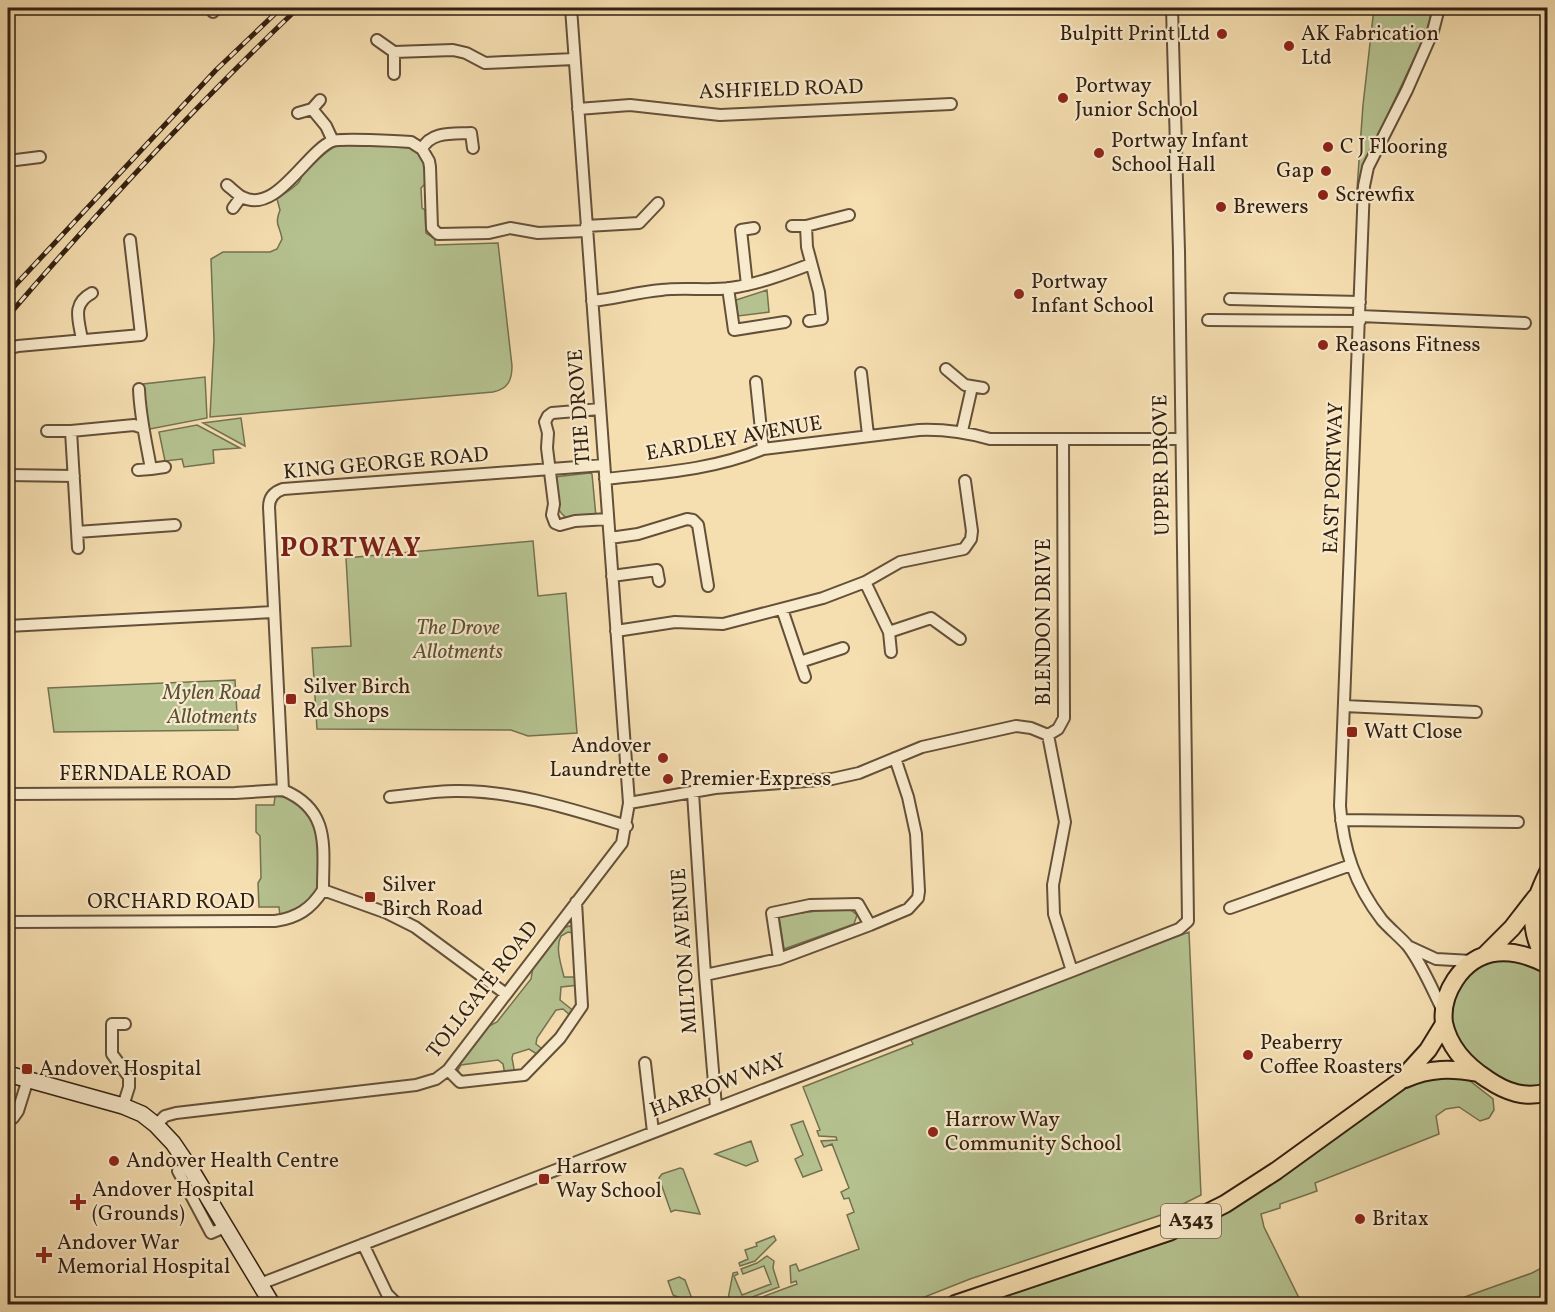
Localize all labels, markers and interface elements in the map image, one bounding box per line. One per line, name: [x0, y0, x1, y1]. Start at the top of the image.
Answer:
place label: Bulpitt Print Ltd: [1060, 20, 1210, 49]
place label: AK Fabrication Ltd: [1301, 20, 1439, 73]
marker: Bulpitt Print Ltd: [1215, 27, 1229, 41]
marker: AK Fabrication Ltd: [1282, 39, 1296, 53]
place label: Portway Junior School: [1075, 72, 1198, 125]
street label: ASHFIELD ROAD: [698, 73, 864, 107]
marker: Portway Junior School: [1056, 91, 1070, 105]
place label: Portway Infant School Hall: [1111, 127, 1249, 180]
place label: C J Flooring: [1340, 133, 1448, 162]
marker: C J Flooring: [1321, 140, 1335, 154]
marker: Portway Infant School Hall: [1092, 146, 1106, 160]
place label: Gap: [1276, 157, 1314, 186]
marker: Gap: [1319, 164, 1333, 178]
place label: Screwfix: [1335, 181, 1415, 210]
marker: Screwfix: [1316, 188, 1330, 202]
place label: Brewers: [1233, 193, 1308, 222]
marker: Brewers: [1214, 200, 1228, 214]
place label: Portway Infant School: [1031, 268, 1154, 321]
marker: Portway Infant School: [1012, 287, 1026, 301]
place label: Reasons Fitness: [1335, 331, 1481, 360]
marker: Reasons Fitness: [1316, 338, 1330, 352]
street label: THE DROVE: [561, 348, 599, 466]
street label: UPPER DROVE: [1146, 394, 1178, 536]
street label: EAST PORTWAY: [1317, 402, 1351, 554]
street label: EARDLEY AVENUE: [643, 409, 825, 469]
street label: KING GEORGE ROAD: [282, 441, 490, 487]
district label: PORTWAY: [280, 530, 422, 568]
street label: BLENDON DRIVE: [1030, 538, 1059, 706]
park label: The Drove Allotments: [412, 614, 503, 667]
place label: Silver Birch Rd Shops: [303, 673, 411, 726]
park label: Mylen Road Allotments: [162, 679, 261, 732]
marker: Silver Birch Rd Shops: [284, 692, 298, 706]
place label: Watt Close: [1364, 718, 1463, 747]
marker: Watt Close: [1345, 725, 1359, 739]
place label: Andover Laundrette: [550, 732, 651, 785]
marker: Andover Laundrette: [656, 751, 670, 765]
street label: FERNDALE ROAD: [59, 760, 231, 789]
place label: Premier Express: [680, 765, 831, 794]
marker: Premier Express: [661, 772, 675, 786]
street label: MILTON AVENUE: [665, 867, 705, 1035]
place label: Silver Birch Road: [382, 871, 483, 924]
street label: ORCHARD ROAD: [87, 888, 255, 917]
marker: Silver Birch Road: [363, 890, 377, 904]
street label: TOLLGATE ROAD: [420, 915, 546, 1065]
place label: Peaberry Coffee Roasters: [1260, 1029, 1402, 1082]
street label: HARROW WAY: [646, 1047, 790, 1125]
marker: Peaberry Coffee Roasters: [1241, 1048, 1255, 1062]
place label: Andover Hospital: [39, 1055, 201, 1084]
marker: Andover Hospital: [20, 1062, 34, 1076]
place label: Harrow Way Community School: [945, 1106, 1121, 1159]
marker: Harrow Way Community School: [926, 1125, 940, 1139]
place label: Andover Health Centre: [126, 1147, 339, 1176]
place label: Harrow Way School: [556, 1153, 662, 1206]
marker: Andover Health Centre: [107, 1154, 121, 1168]
marker: Harrow Way School: [537, 1172, 551, 1186]
place label: Andover Hospital (Grounds): [92, 1176, 254, 1229]
marker: Andover Hospital (Grounds): [69, 1193, 87, 1211]
road number: A343: [1161, 1204, 1221, 1238]
place label: Britax: [1372, 1205, 1429, 1234]
marker: Britax: [1353, 1212, 1367, 1226]
place label: Andover War Memorial Hospital: [57, 1229, 230, 1282]
marker: Andover War Memorial Hospital: [35, 1246, 53, 1264]

